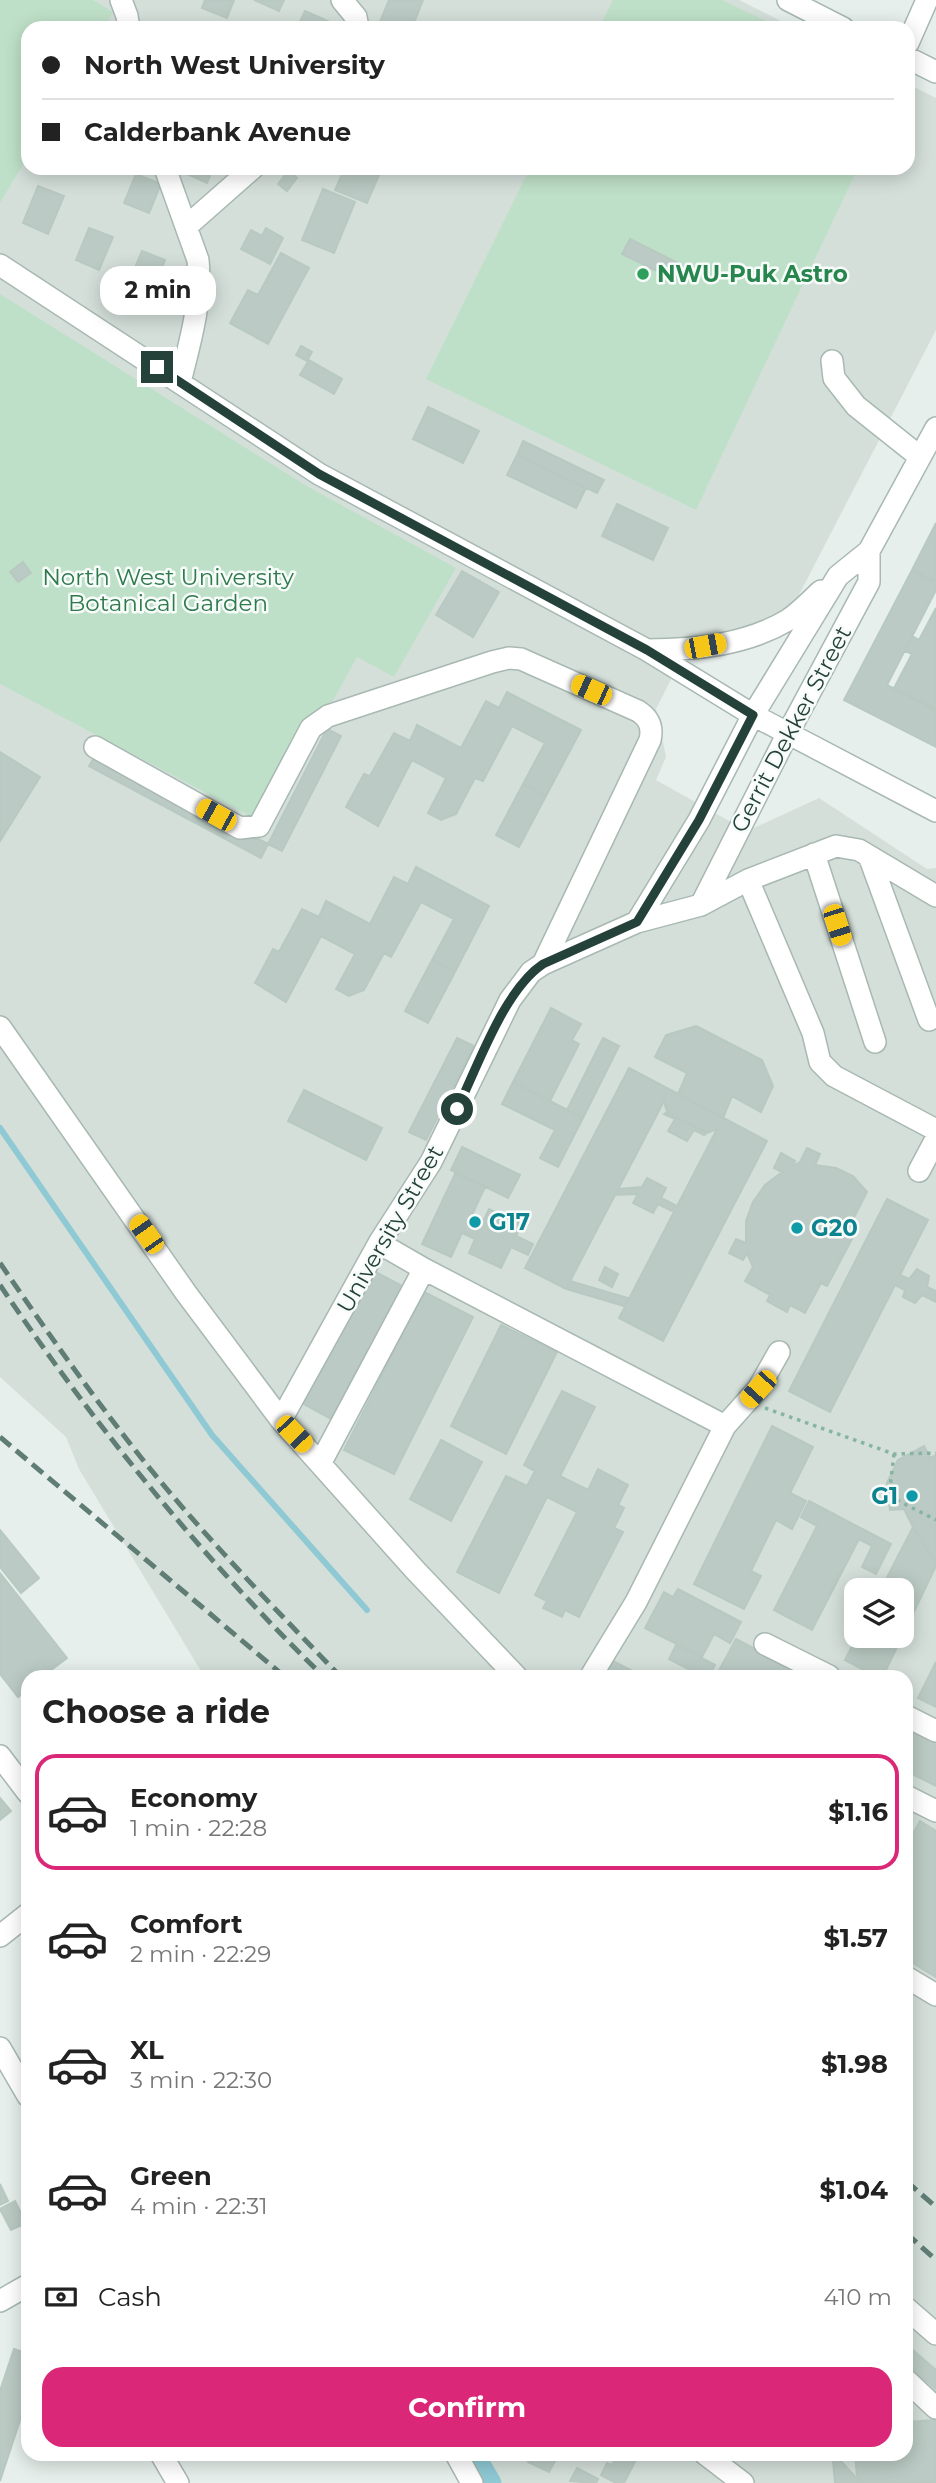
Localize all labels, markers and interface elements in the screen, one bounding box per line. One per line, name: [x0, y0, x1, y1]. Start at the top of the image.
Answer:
text: North West University: [84, 49, 385, 81]
text: Calderbank Avenue: [84, 116, 351, 148]
place label: NWU-Puk Astro: [657, 260, 848, 288]
callout: 2 min: [99, 266, 215, 314]
marker: NWU-Puk Astro: [635, 266, 651, 282]
text: 2 min: [124, 276, 192, 304]
route end: [141, 351, 173, 383]
park label: North West University Botanical Garden: [42, 563, 294, 617]
street label: Gerrit Dekker Street: [725, 621, 857, 837]
car: [683, 632, 728, 660]
car: [568, 672, 615, 708]
car: [193, 796, 240, 834]
car: [821, 902, 854, 948]
route start: [441, 1093, 473, 1125]
street label: University Street: [331, 1140, 449, 1318]
place label: G17: [489, 1208, 530, 1236]
car: [126, 1211, 167, 1257]
marker: G17: [467, 1214, 483, 1230]
place label: G20: [811, 1214, 858, 1242]
marker: G20: [789, 1220, 805, 1236]
car: [737, 1366, 780, 1412]
car: [272, 1412, 317, 1456]
place label: G1: [871, 1482, 898, 1510]
marker: G1: [904, 1488, 920, 1504]
map controls: [844, 1578, 914, 1648]
button: layers: [844, 1578, 914, 1648]
text: Choose a ride: [42, 1692, 270, 1731]
icon: car: [46, 1781, 109, 1844]
text: Economy: [130, 1782, 257, 1814]
text: $1.16: [828, 1796, 888, 1828]
text: 1 min · 22:28: [130, 1814, 267, 1842]
icon: car: [46, 1907, 109, 1970]
text: Comfort: [130, 1908, 242, 1940]
text: $1.57: [823, 1922, 888, 1954]
text: 2 min · 22:29: [130, 1940, 271, 1968]
icon: car: [46, 2033, 109, 2096]
text: XL: [130, 2034, 164, 2066]
text: $1.98: [821, 2048, 888, 2080]
text: 3 min · 22:30: [130, 2066, 272, 2094]
icon: car: [46, 2159, 109, 2222]
text: Green: [130, 2160, 212, 2192]
text: $1.04: [819, 2174, 888, 2206]
text: 4 min · 22:31: [130, 2192, 268, 2220]
icon: cash: [42, 2278, 80, 2316]
text: Cash: [98, 2281, 162, 2313]
text: 410 m: [823, 2283, 892, 2311]
button: Confirm: [42, 2367, 892, 2447]

